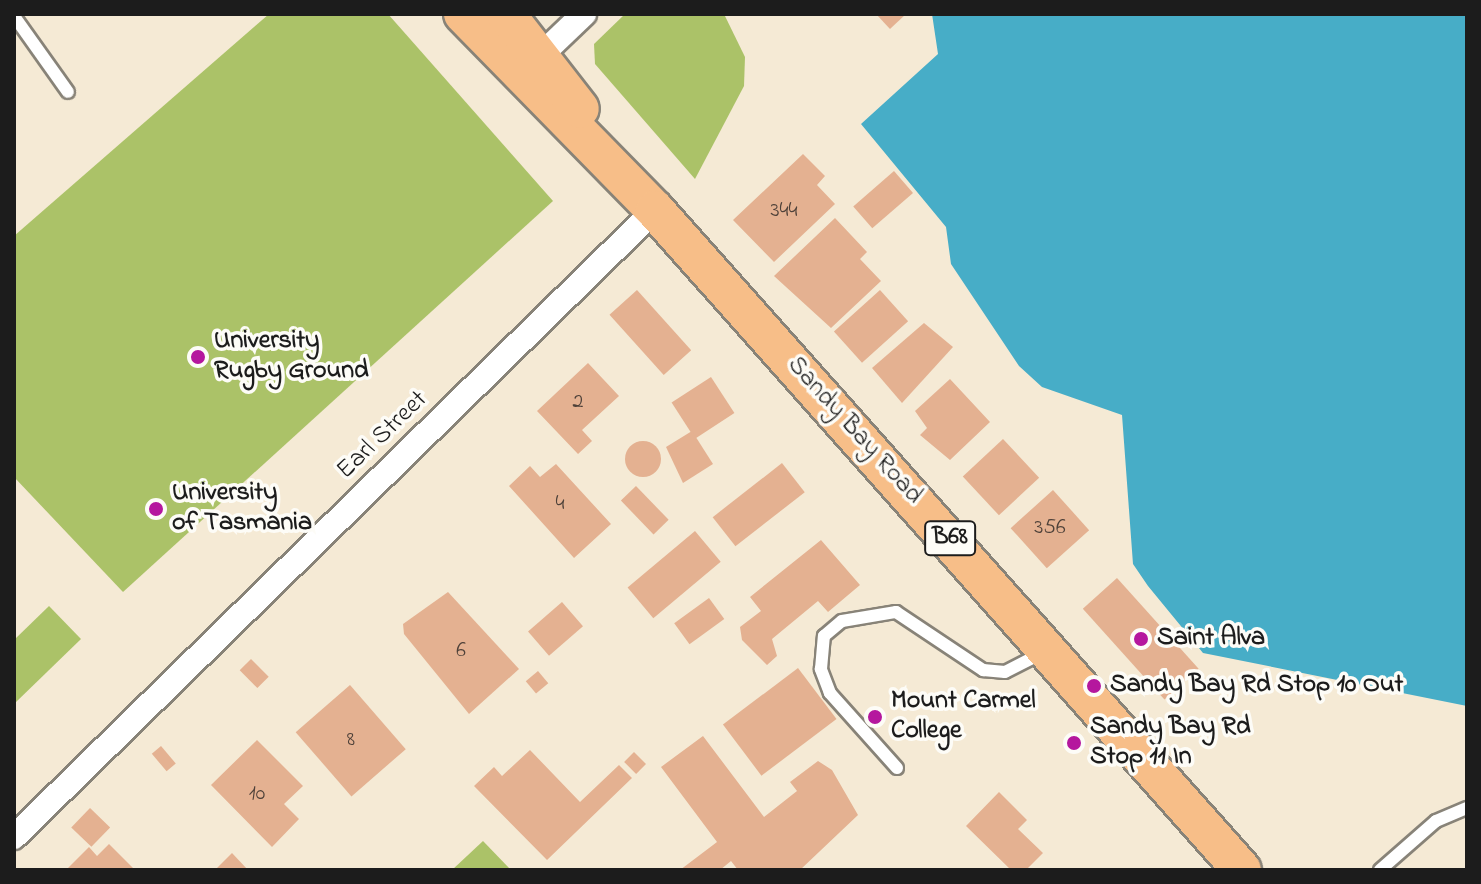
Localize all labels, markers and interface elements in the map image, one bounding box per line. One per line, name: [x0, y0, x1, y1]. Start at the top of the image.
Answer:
house number: 344: [770, 199, 798, 225]
place label: University Rugby Ground: [214, 326, 369, 388]
marker: University Rugby Ground: [189, 348, 207, 366]
street label: Sandy Bay Road: [779, 351, 929, 511]
street label: Earl Street: [331, 385, 435, 487]
house number: 2: [573, 390, 583, 416]
place label: University of Tasmania: [172, 478, 312, 540]
house number: 4: [555, 492, 565, 518]
marker: University of Tasmania: [147, 500, 165, 518]
house number: 356: [1034, 516, 1066, 542]
road number: B68: [924, 518, 976, 558]
place label: Saint Alva: [1157, 623, 1265, 655]
marker: Saint Alva: [1132, 630, 1150, 648]
house number: 6: [456, 639, 466, 665]
place label: Sandy Bay Rd Stop 10 Out: [1110, 670, 1403, 702]
marker: Sandy Bay Rd Stop 10 Out: [1085, 677, 1103, 695]
place label: Mount Carmel College: [891, 686, 1036, 748]
marker: Mount Carmel College: [866, 708, 884, 726]
place label: Sandy Bay Rd Stop 11 In: [1090, 712, 1251, 774]
house number: 8: [347, 728, 355, 754]
marker: Sandy Bay Rd Stop 11 In: [1065, 734, 1083, 752]
house number: 10: [249, 782, 265, 808]

